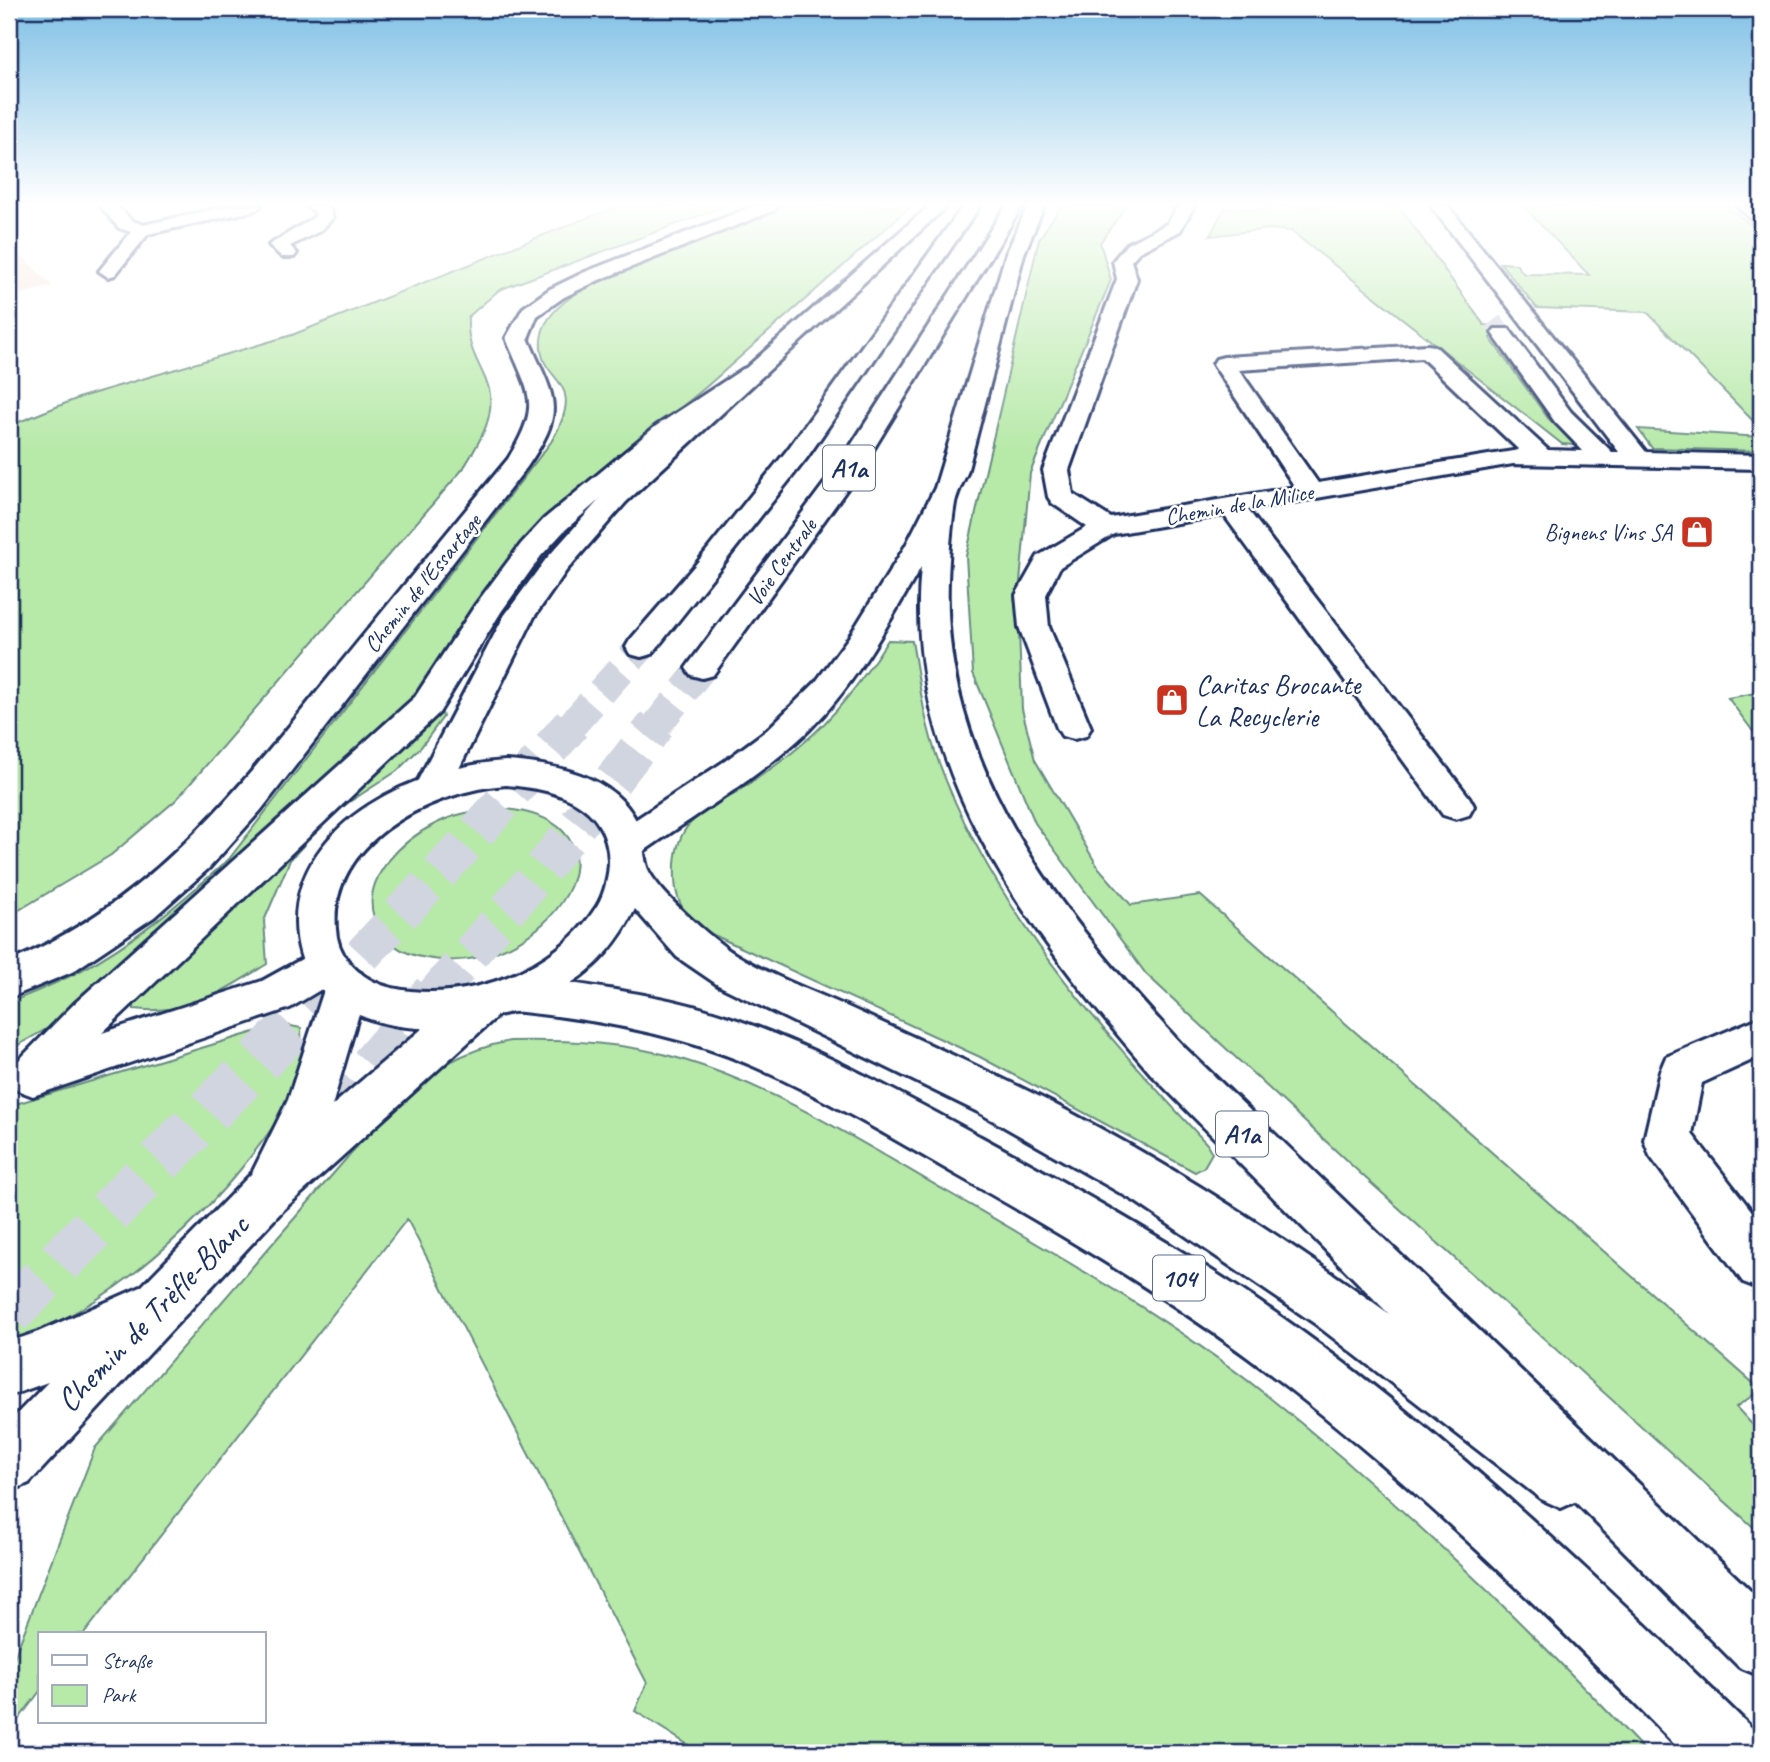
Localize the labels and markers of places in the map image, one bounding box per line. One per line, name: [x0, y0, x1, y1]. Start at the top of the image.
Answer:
shop icon: Bignens Vins SA: [1678, 513, 1716, 551]
place label: Bignens Vins SA: [1544, 518, 1673, 547]
place label: Caritas Brocante La Recyclerie: [1196, 667, 1362, 734]
shop icon: Caritas Brocante La Recyclerie: [1153, 681, 1191, 719]

